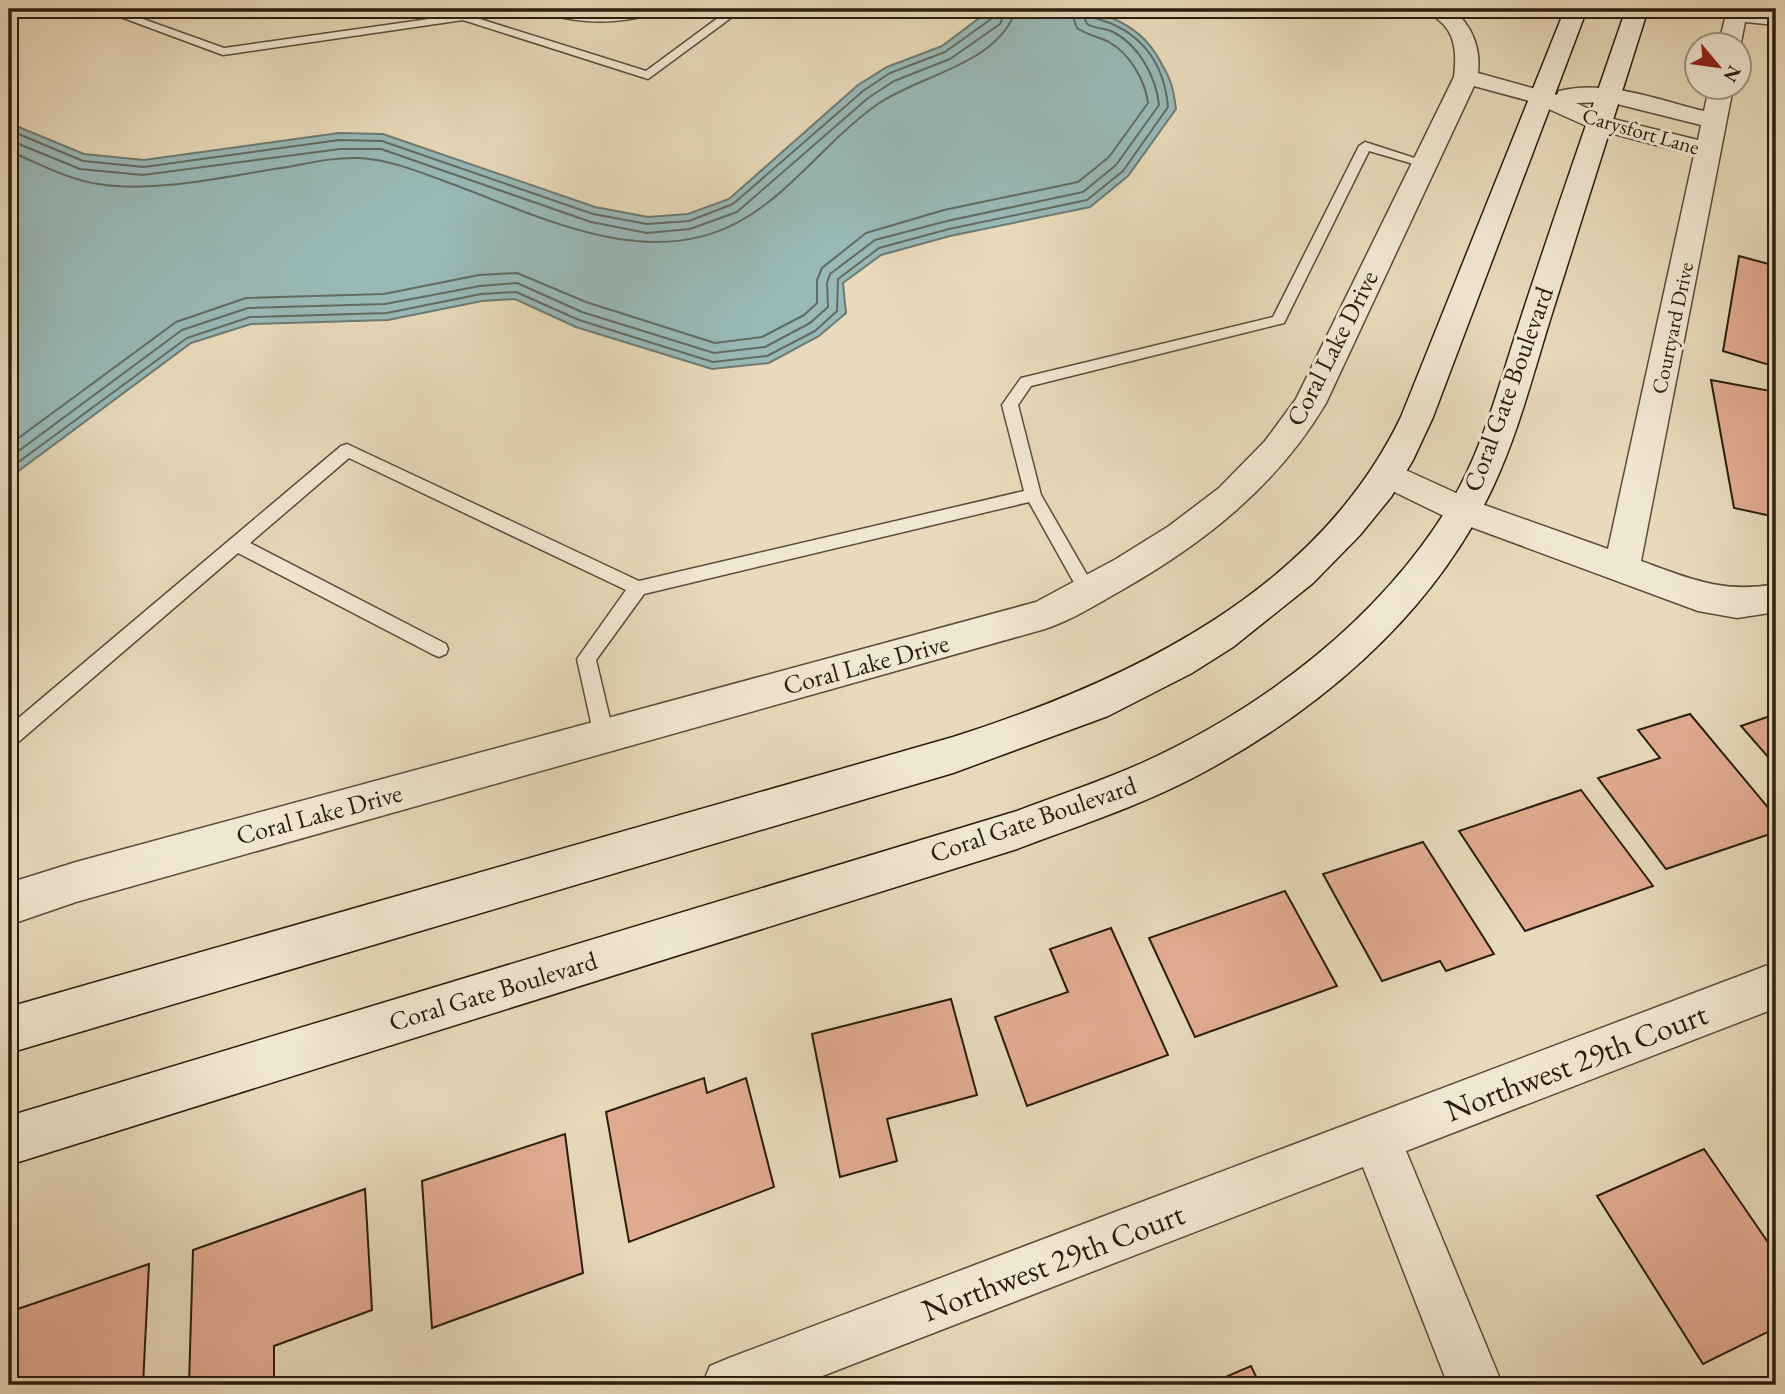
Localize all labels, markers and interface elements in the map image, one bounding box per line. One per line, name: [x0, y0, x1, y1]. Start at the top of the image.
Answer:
north arrow: [1684, 32, 1754, 102]
text: N: [1717, 61, 1747, 87]
street label: Carysfort Lane: [1579, 101, 1703, 161]
street label: Courtyard Drive: [1645, 260, 1699, 396]
street label: Coral Lake Drive: [1278, 264, 1386, 432]
street label: Coral Gate Boulevard: [1455, 281, 1561, 496]
street label: Coral Lake Drive: [779, 626, 953, 702]
street label: Coral Gate Boulevard: [925, 767, 1141, 870]
street label: Coral Lake Drive: [232, 776, 406, 852]
street label: Coral Gate Boulevard: [385, 943, 602, 1039]
street label: Northwest 29th Court: [1439, 993, 1713, 1131]
street label: Northwest 29th Court: [916, 1193, 1190, 1331]

